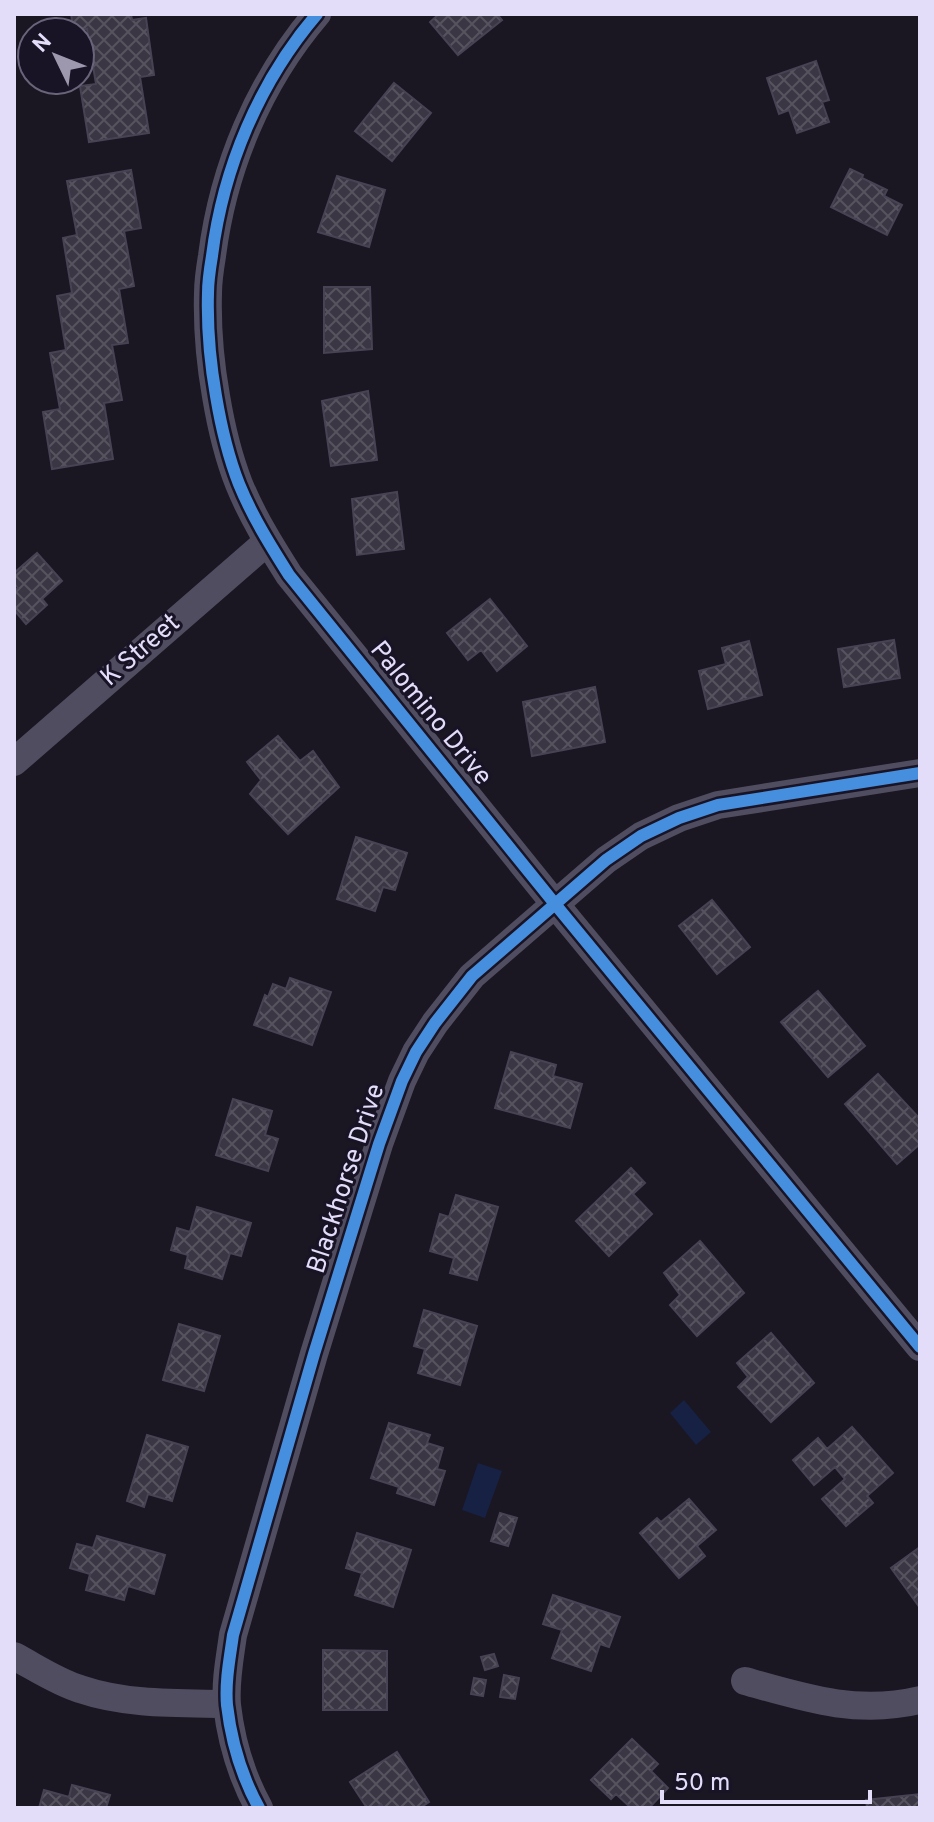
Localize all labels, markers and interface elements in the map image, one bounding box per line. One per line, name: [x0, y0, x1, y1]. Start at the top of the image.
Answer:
north arrow: [16, 16, 96, 96]
text: N: [28, 29, 58, 59]
street label: K Street: [94, 607, 188, 695]
street label: Palomino Drive: [362, 635, 498, 793]
street label: Blackhorse Drive: [301, 1080, 393, 1278]
scale bar: [662, 1754, 870, 1804]
text: 50 m: [674, 1769, 730, 1799]

